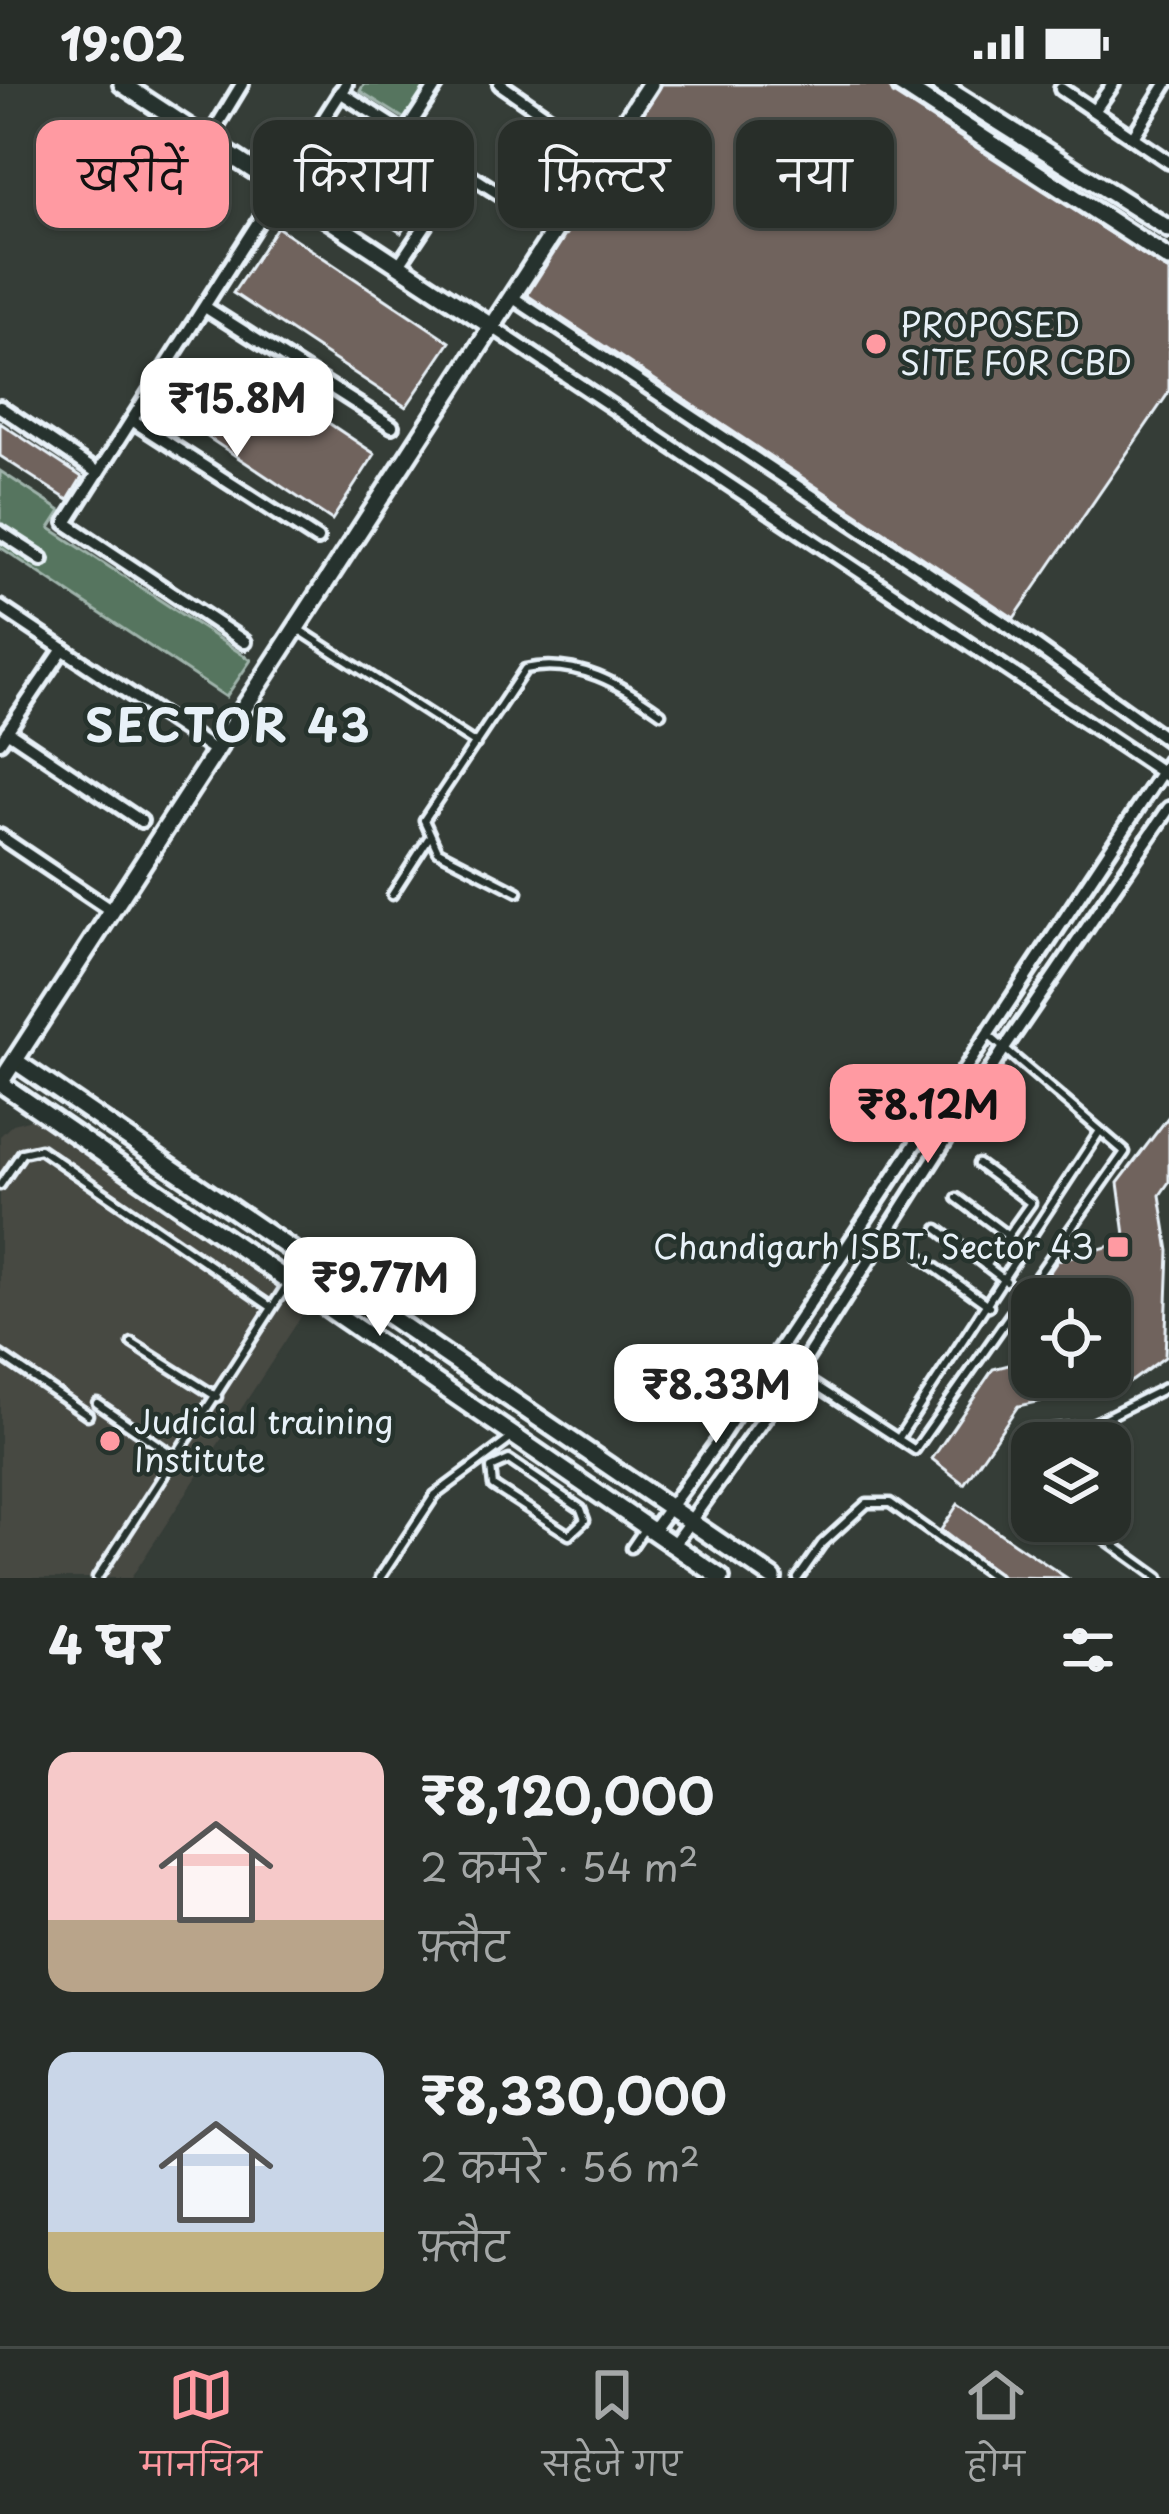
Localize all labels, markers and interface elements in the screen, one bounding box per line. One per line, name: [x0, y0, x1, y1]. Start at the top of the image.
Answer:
text: 19:02: [60, 8, 185, 76]
chip: खरीदें: [36, 120, 229, 228]
chip: किराया: [253, 120, 474, 228]
chip: फ़िल्टर: [498, 120, 712, 228]
chip: नया: [736, 120, 894, 228]
place label: PROPOSED SITE FOR CBD: [900, 298, 1132, 386]
marker: PROPOSED SITE FOR CBD: [863, 331, 889, 357]
pin: ₹15.8M: [139, 358, 335, 460]
text: ₹15.8M: [167, 367, 307, 426]
district label: SECTOR 43: [85, 689, 373, 757]
pin: ₹8.12M: [830, 1064, 1026, 1166]
text: ₹8.12M: [857, 1073, 999, 1132]
place label: Chandigarh ISBT, Sector 43: [653, 1220, 1094, 1270]
marker: Chandigarh ISBT, Sector 43: [1105, 1234, 1131, 1260]
pin: ₹9.77M: [282, 1237, 478, 1339]
text: ₹9.77M: [311, 1246, 449, 1305]
map controls: [1011, 1278, 1131, 1542]
button: locate: [1011, 1278, 1131, 1398]
pin: ₹8.33M: [618, 1344, 814, 1446]
text: ₹8.33M: [641, 1353, 791, 1412]
place label: Judicial training Institute: [134, 1395, 394, 1483]
button: layers: [1011, 1422, 1131, 1542]
marker: Judicial training Institute: [97, 1428, 123, 1454]
text: 4 घर: [48, 1604, 167, 1681]
icon: filters: [1055, 1617, 1121, 1683]
text: ₹8,120,000: [420, 1755, 714, 1832]
icon: home: [144, 1800, 288, 1944]
text: 2 कमरे · 54 m²: [420, 1836, 699, 1895]
text: फ़्लैट: [420, 1915, 509, 1974]
text: ₹8,330,000: [420, 2055, 727, 2132]
icon: home: [144, 2100, 288, 2244]
text: 2 कमरे · 56 m²: [420, 2136, 700, 2195]
text: फ़्लैट: [420, 2215, 509, 2274]
tab: मानचित्र: [140, 2362, 261, 2501]
tab: सहेजे गए: [542, 2362, 682, 2501]
tab: होम: [963, 2362, 1029, 2501]

